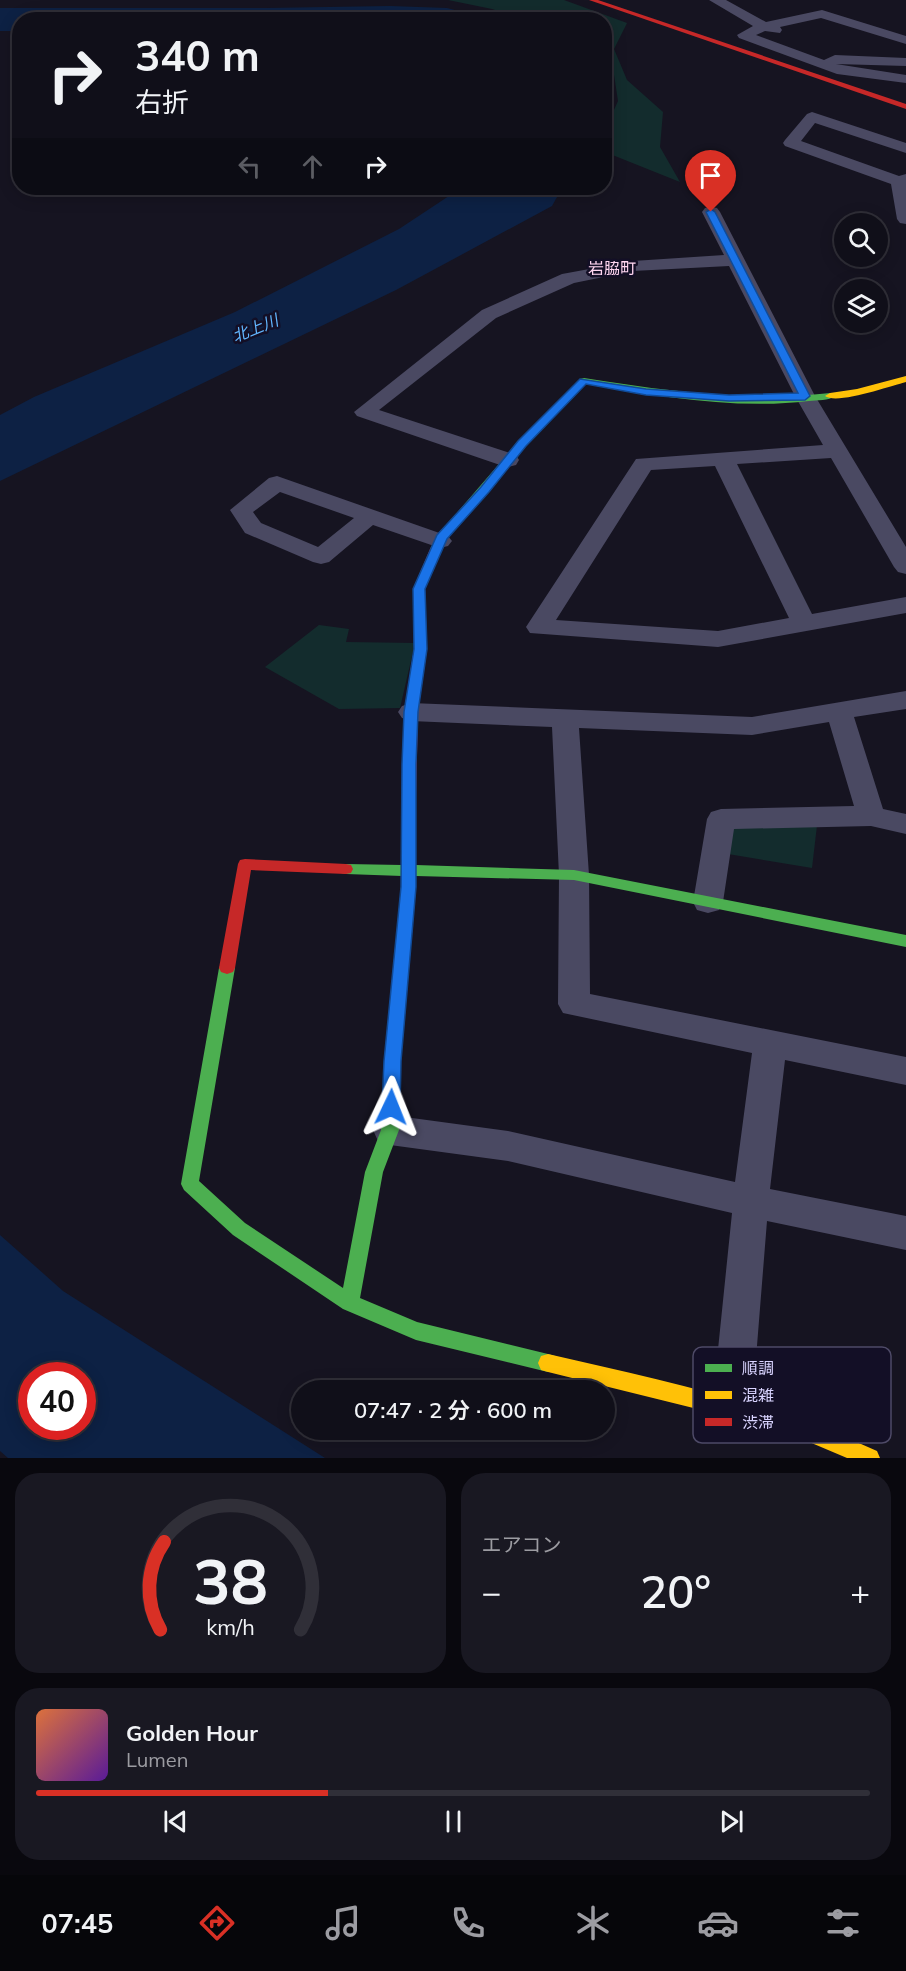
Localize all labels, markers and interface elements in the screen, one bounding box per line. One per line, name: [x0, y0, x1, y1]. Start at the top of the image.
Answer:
text: 340 m: [135, 29, 260, 82]
icon: right: [36, 36, 114, 114]
text: 右折: [135, 85, 189, 119]
icon: left: [233, 150, 266, 183]
icon: ahead: [296, 150, 329, 183]
icon: right: [359, 150, 392, 183]
pin: [685, 150, 736, 212]
icon: arrive: [694, 159, 727, 192]
map controls: [834, 213, 888, 333]
button: search: [834, 213, 888, 267]
district label: 岩脇町: [588, 258, 636, 278]
button: layers: [834, 279, 888, 333]
water label: 北上川: [229, 309, 283, 346]
position arrow: [359, 1075, 423, 1139]
legend: [693, 1347, 891, 1443]
text: 順調: [742, 1358, 774, 1378]
speed limit sign: 40: [18, 1362, 96, 1440]
text: 混雑: [742, 1385, 774, 1405]
text: 07:47 · 2 分 · 600 m: [354, 1396, 552, 1424]
text: 渋滞: [742, 1412, 774, 1432]
text: エアコン: [482, 1532, 562, 1557]
text: 38: [193, 1541, 268, 1620]
text: 20°: [640, 1563, 711, 1619]
text: −: [482, 1571, 501, 1612]
text: +: [850, 1571, 870, 1612]
text: km/h: [206, 1613, 254, 1640]
text: Golden Hour: [126, 1719, 258, 1747]
text: Lumen: [126, 1747, 188, 1772]
icon: previous: [159, 1805, 192, 1838]
icon: pause: [437, 1805, 470, 1838]
icon: next: [715, 1805, 748, 1838]
icon: directions: [196, 1902, 238, 1944]
icon: music: [322, 1902, 364, 1944]
icon: phone: [447, 1902, 489, 1944]
icon: climate: [572, 1902, 614, 1944]
icon: car: [697, 1902, 739, 1944]
icon: filters: [822, 1902, 864, 1944]
text: 07:45: [42, 1906, 113, 1940]

